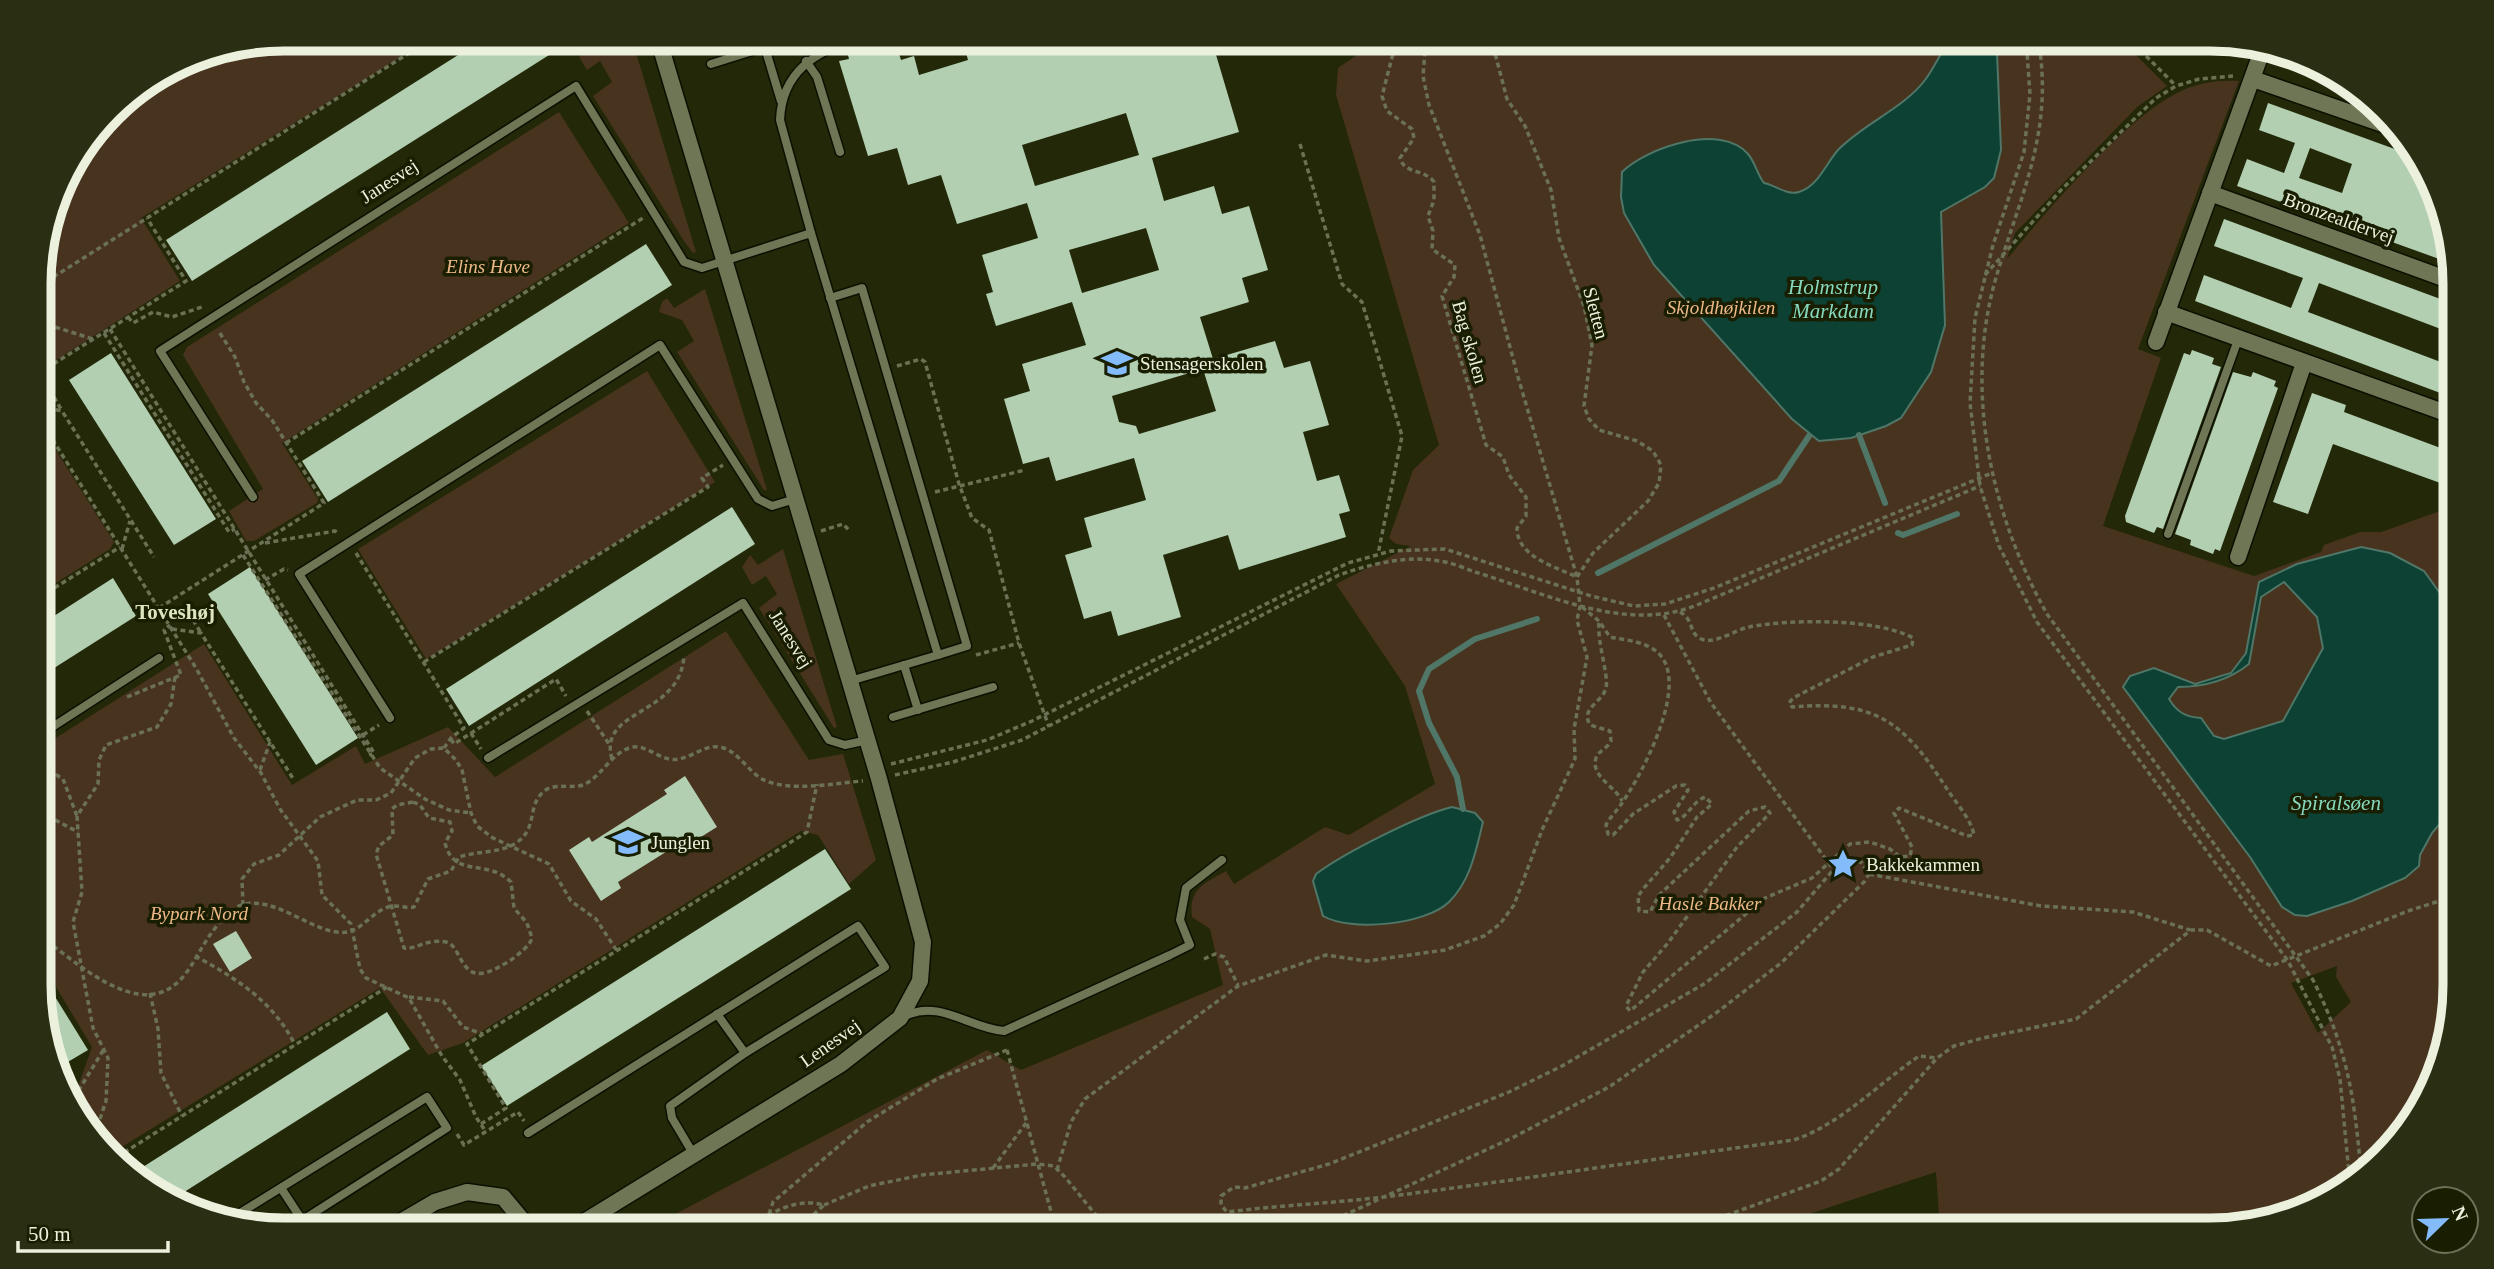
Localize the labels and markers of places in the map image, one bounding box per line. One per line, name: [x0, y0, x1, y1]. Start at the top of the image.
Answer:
school or university icon: Stensagerskolen: [1100, 346, 1134, 380]
place label: Stensagerskolen: [1140, 353, 1264, 374]
school or university icon: Junglen: [611, 825, 645, 859]
place label: Junglen: [651, 832, 711, 853]
place icon: Bakkekammen: [1826, 847, 1860, 881]
place label: Bakkekammen: [1866, 854, 1980, 875]

